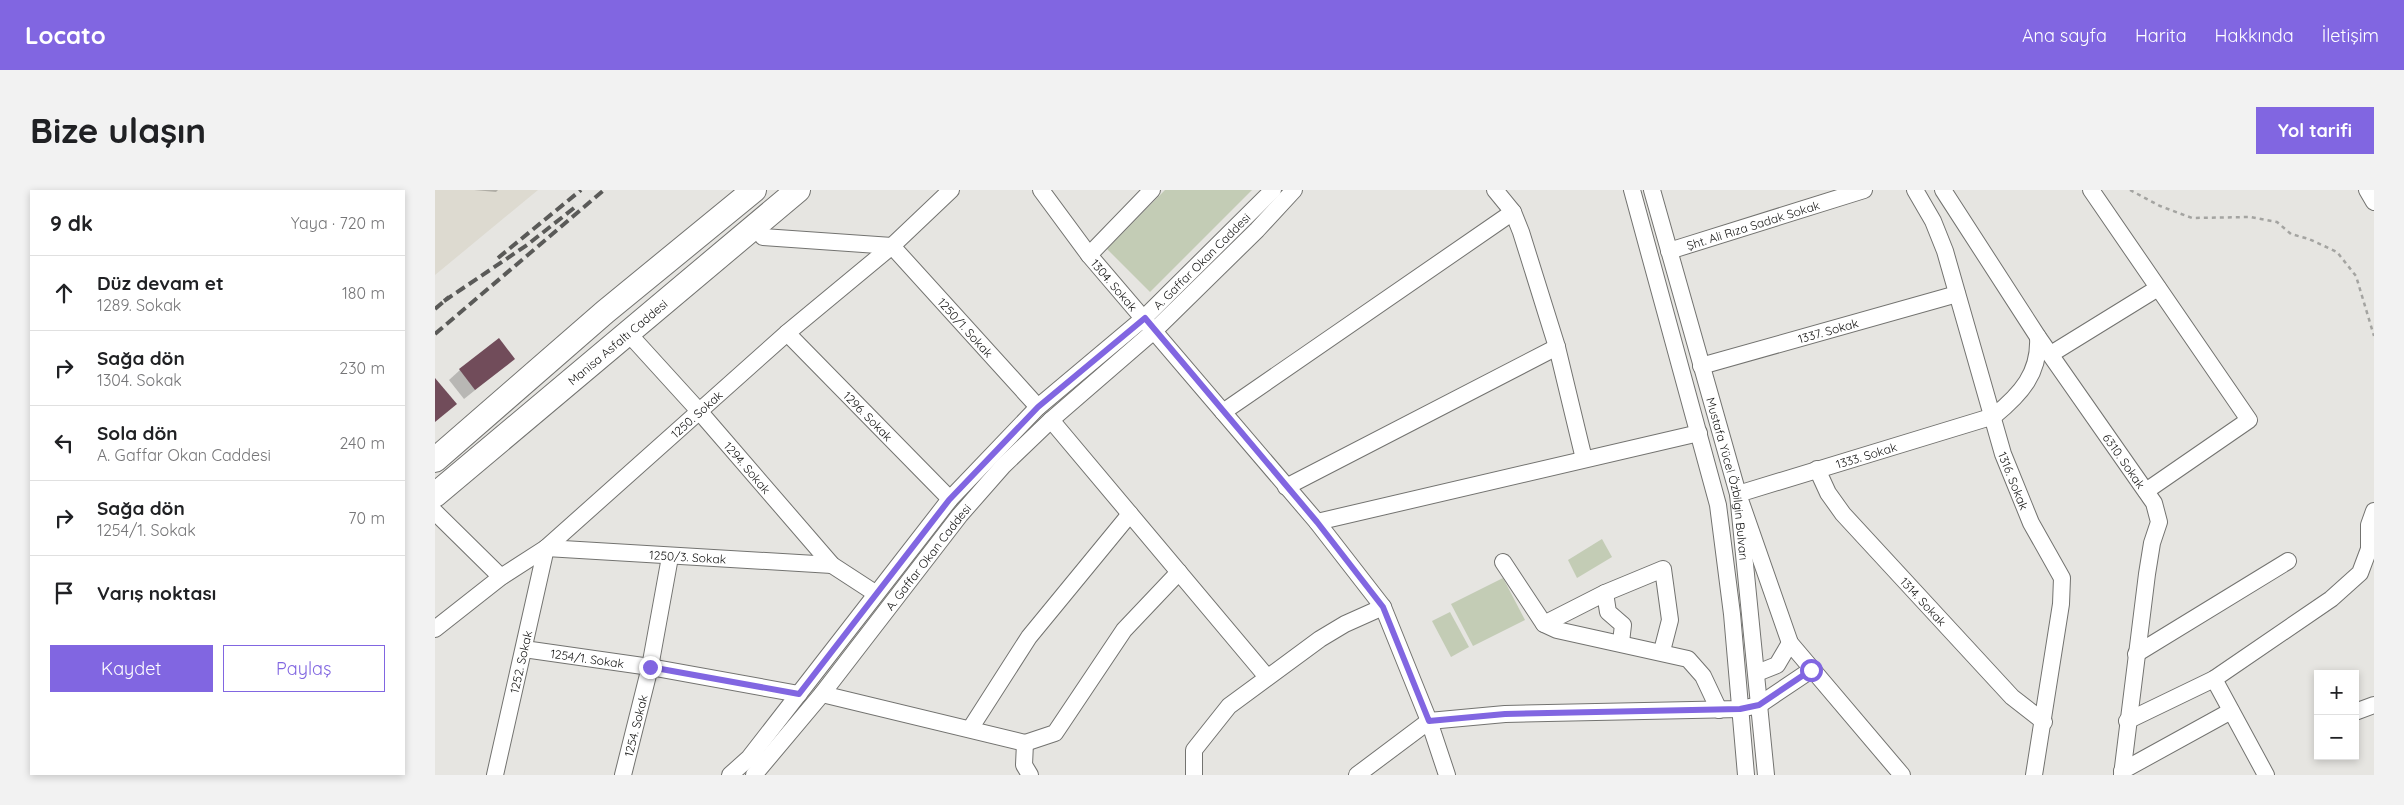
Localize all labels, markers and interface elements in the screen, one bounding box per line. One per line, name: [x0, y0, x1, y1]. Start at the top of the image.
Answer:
text: Locato: [25, 20, 106, 50]
text: Ana sayfa: [2022, 24, 2107, 47]
text: Harita: [2135, 24, 2187, 47]
text: Hakkında: [2215, 24, 2294, 47]
text: İletişim: [2322, 24, 2379, 47]
button: Yol tarifi: [2256, 107, 2374, 154]
text: Bize ulaşın: [30, 108, 206, 152]
street label: Şht. Ali Rıza Sadak Sokak: [1684, 197, 1821, 253]
text: 9 dk: [50, 210, 93, 236]
street label: A. Gaffar Okan Caddesi: [1150, 210, 1253, 312]
text: Yaya · 720 m: [291, 213, 385, 233]
street label: 1304. Sokak: [1088, 256, 1141, 314]
text: Düz devam et: [97, 271, 224, 295]
icon: ahead: [50, 279, 78, 307]
text: 180 m: [342, 283, 385, 303]
street label: 1250/1. Sokak: [935, 294, 996, 360]
text: 1289. Sokak: [97, 295, 181, 315]
street label: Manisa Asfaltı Caddesi: [564, 296, 670, 388]
street label: 1337. Sokak: [1796, 315, 1860, 346]
text: Sağa dön: [97, 346, 185, 370]
icon: right: [50, 354, 78, 382]
text: 230 m: [339, 358, 385, 378]
text: 1304. Sokak: [97, 370, 182, 390]
street label: 1250. Sokak: [667, 387, 725, 441]
street label: 1296. Sokak: [841, 388, 896, 444]
street label: Mustafa Yücel Özbilgin Bulvarı: [1703, 395, 1752, 561]
text: Sola dön: [97, 421, 178, 445]
icon: left: [50, 429, 78, 457]
street label: 6310. Sokak: [2100, 430, 2149, 491]
text: 240 m: [339, 433, 385, 453]
street label: 1294. Sokak: [721, 438, 774, 496]
street label: 1333. Sokak: [1834, 439, 1899, 471]
text: A. Gaffar Okan Caddesi: [97, 445, 271, 465]
street label: 1316. Sokak: [1995, 449, 2032, 512]
text: Sağa dön: [97, 496, 185, 520]
street label: A. Gaffar Okan Caddesi: [882, 501, 974, 613]
icon: right: [50, 504, 78, 532]
text: 70 m: [348, 508, 385, 528]
text: 1254/1. Sokak: [97, 520, 196, 540]
street label: 1250/3. Sokak: [649, 547, 727, 566]
street label: 1314. Sokak: [1897, 574, 1950, 629]
icon: arrive: [50, 579, 78, 607]
text: Varış noktası: [97, 581, 216, 605]
street label: 1252. Sokak: [506, 629, 535, 695]
button: Kaydet: [50, 645, 213, 692]
button: Paylaş: [223, 645, 385, 692]
street label: 1254/1. Sokak: [550, 645, 625, 671]
route end: [639, 656, 662, 679]
route start: [1800, 659, 1823, 682]
map controls: [2314, 670, 2359, 760]
button: +: [2314, 670, 2359, 715]
street label: 1254. Sokak: [620, 693, 650, 758]
button: −: [2314, 715, 2359, 760]

